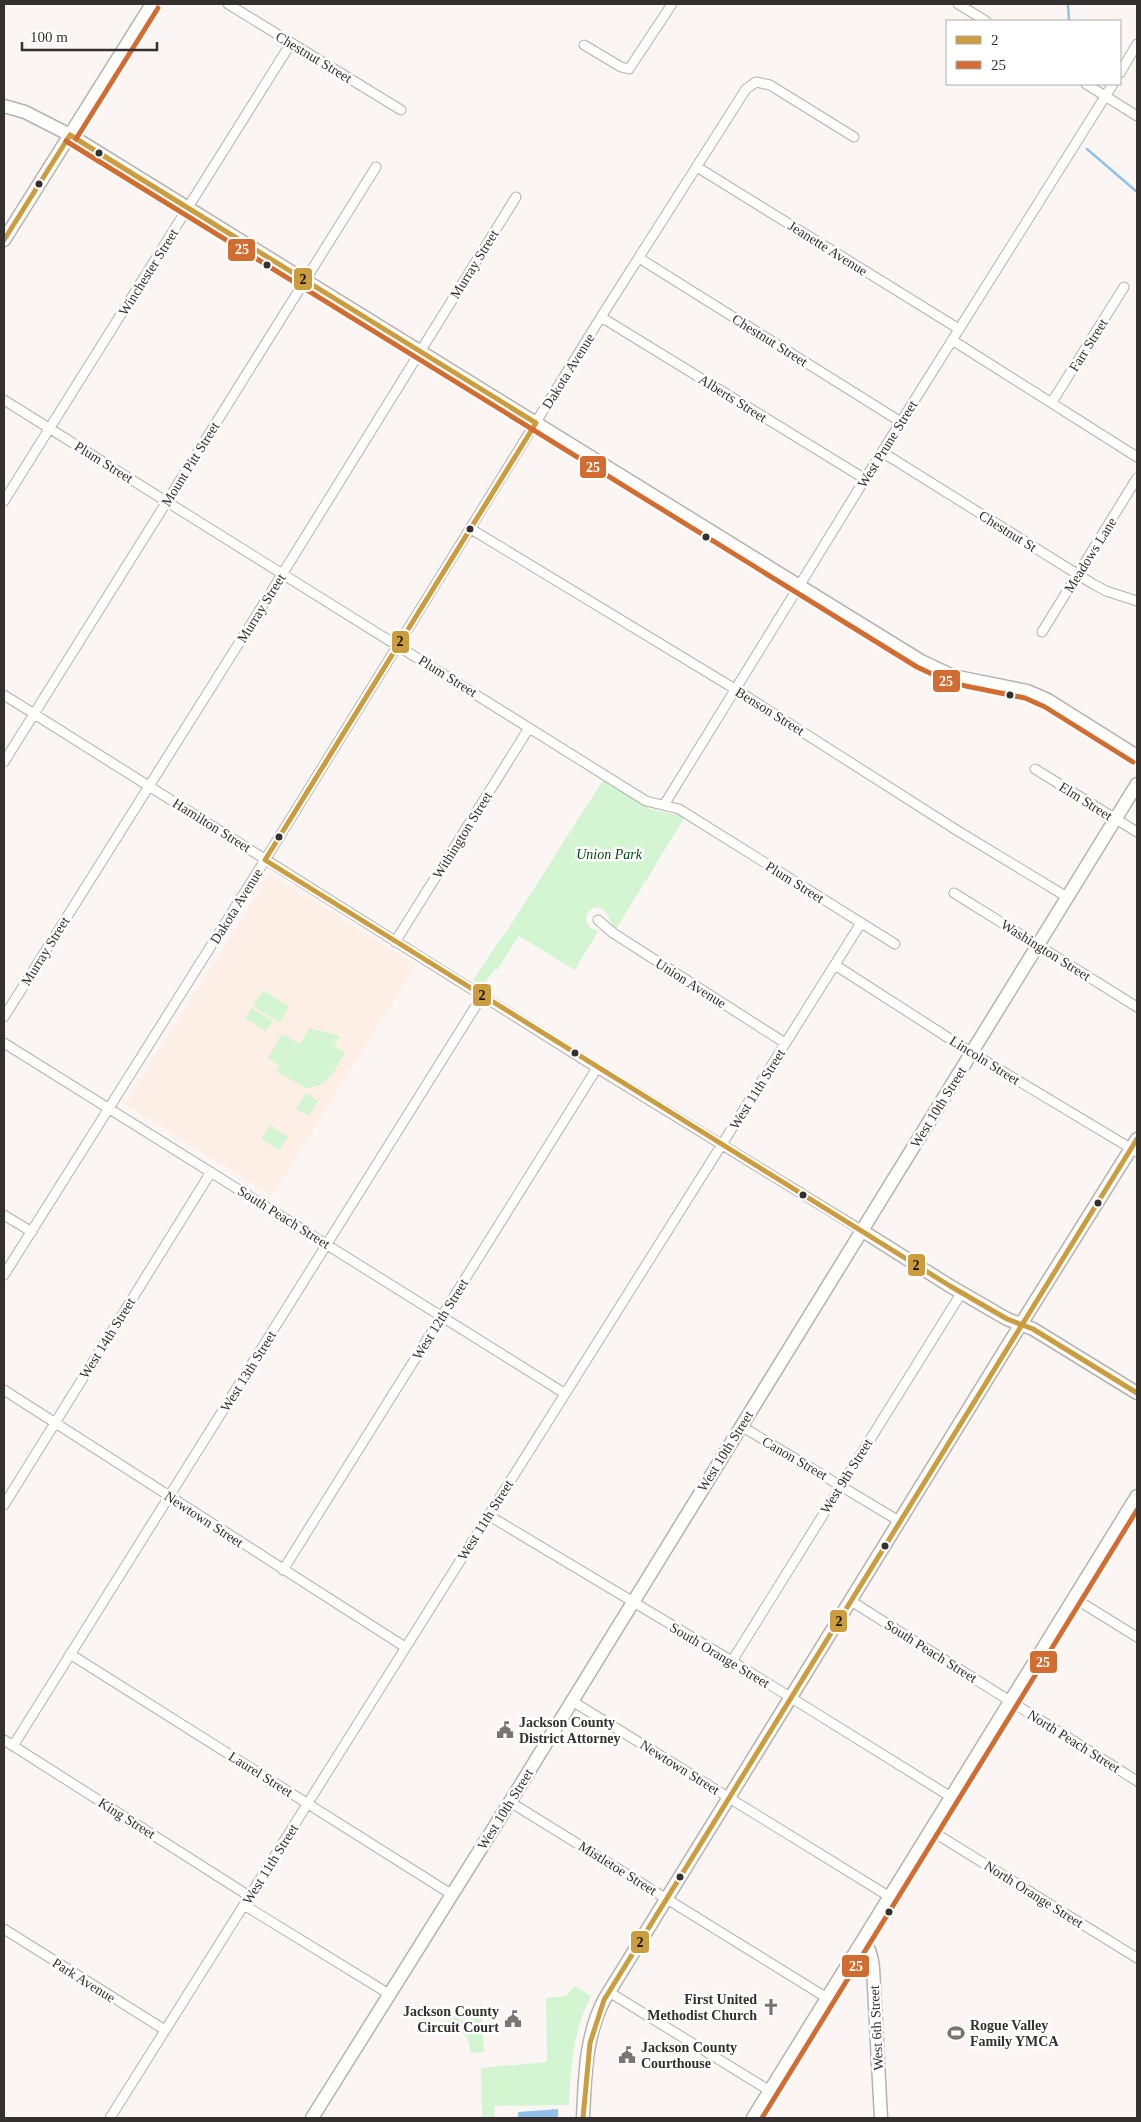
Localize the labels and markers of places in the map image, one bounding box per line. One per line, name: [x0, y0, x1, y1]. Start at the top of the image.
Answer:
unlabelled marker: [94, 148, 104, 158]
unlabelled marker: [34, 179, 44, 189]
unlabelled marker: [262, 260, 272, 270]
unlabelled marker: [465, 524, 475, 534]
unlabelled marker: [701, 532, 711, 542]
unlabelled marker: [1005, 690, 1015, 700]
unlabelled marker: [274, 832, 284, 842]
unlabelled marker: [570, 1048, 580, 1058]
unlabelled marker: [798, 1190, 808, 1200]
unlabelled marker: [1093, 1198, 1103, 1208]
unlabelled marker: [880, 1541, 890, 1551]
place label: Jackson County District Attorney: [519, 1715, 620, 1746]
public building icon: Jackson County District Attorney: [495, 1720, 515, 1740]
unlabelled marker: [675, 1872, 685, 1882]
unlabelled marker: [884, 1907, 894, 1917]
place label: First United Methodist Church: [647, 1992, 757, 2023]
church icon: First United Methodist Church: [761, 1997, 781, 2017]
place label: Jackson County Circuit Court: [403, 2004, 499, 2035]
public building icon: Jackson County Circuit Court: [503, 2009, 523, 2029]
place label: Rogue Valley Family YMCA: [970, 2018, 1059, 2049]
sports icon: Rogue Valley Family YMCA: [946, 2023, 966, 2043]
place label: Jackson County Courthouse: [641, 2040, 737, 2071]
public building icon: Jackson County Courthouse: [617, 2045, 637, 2065]

